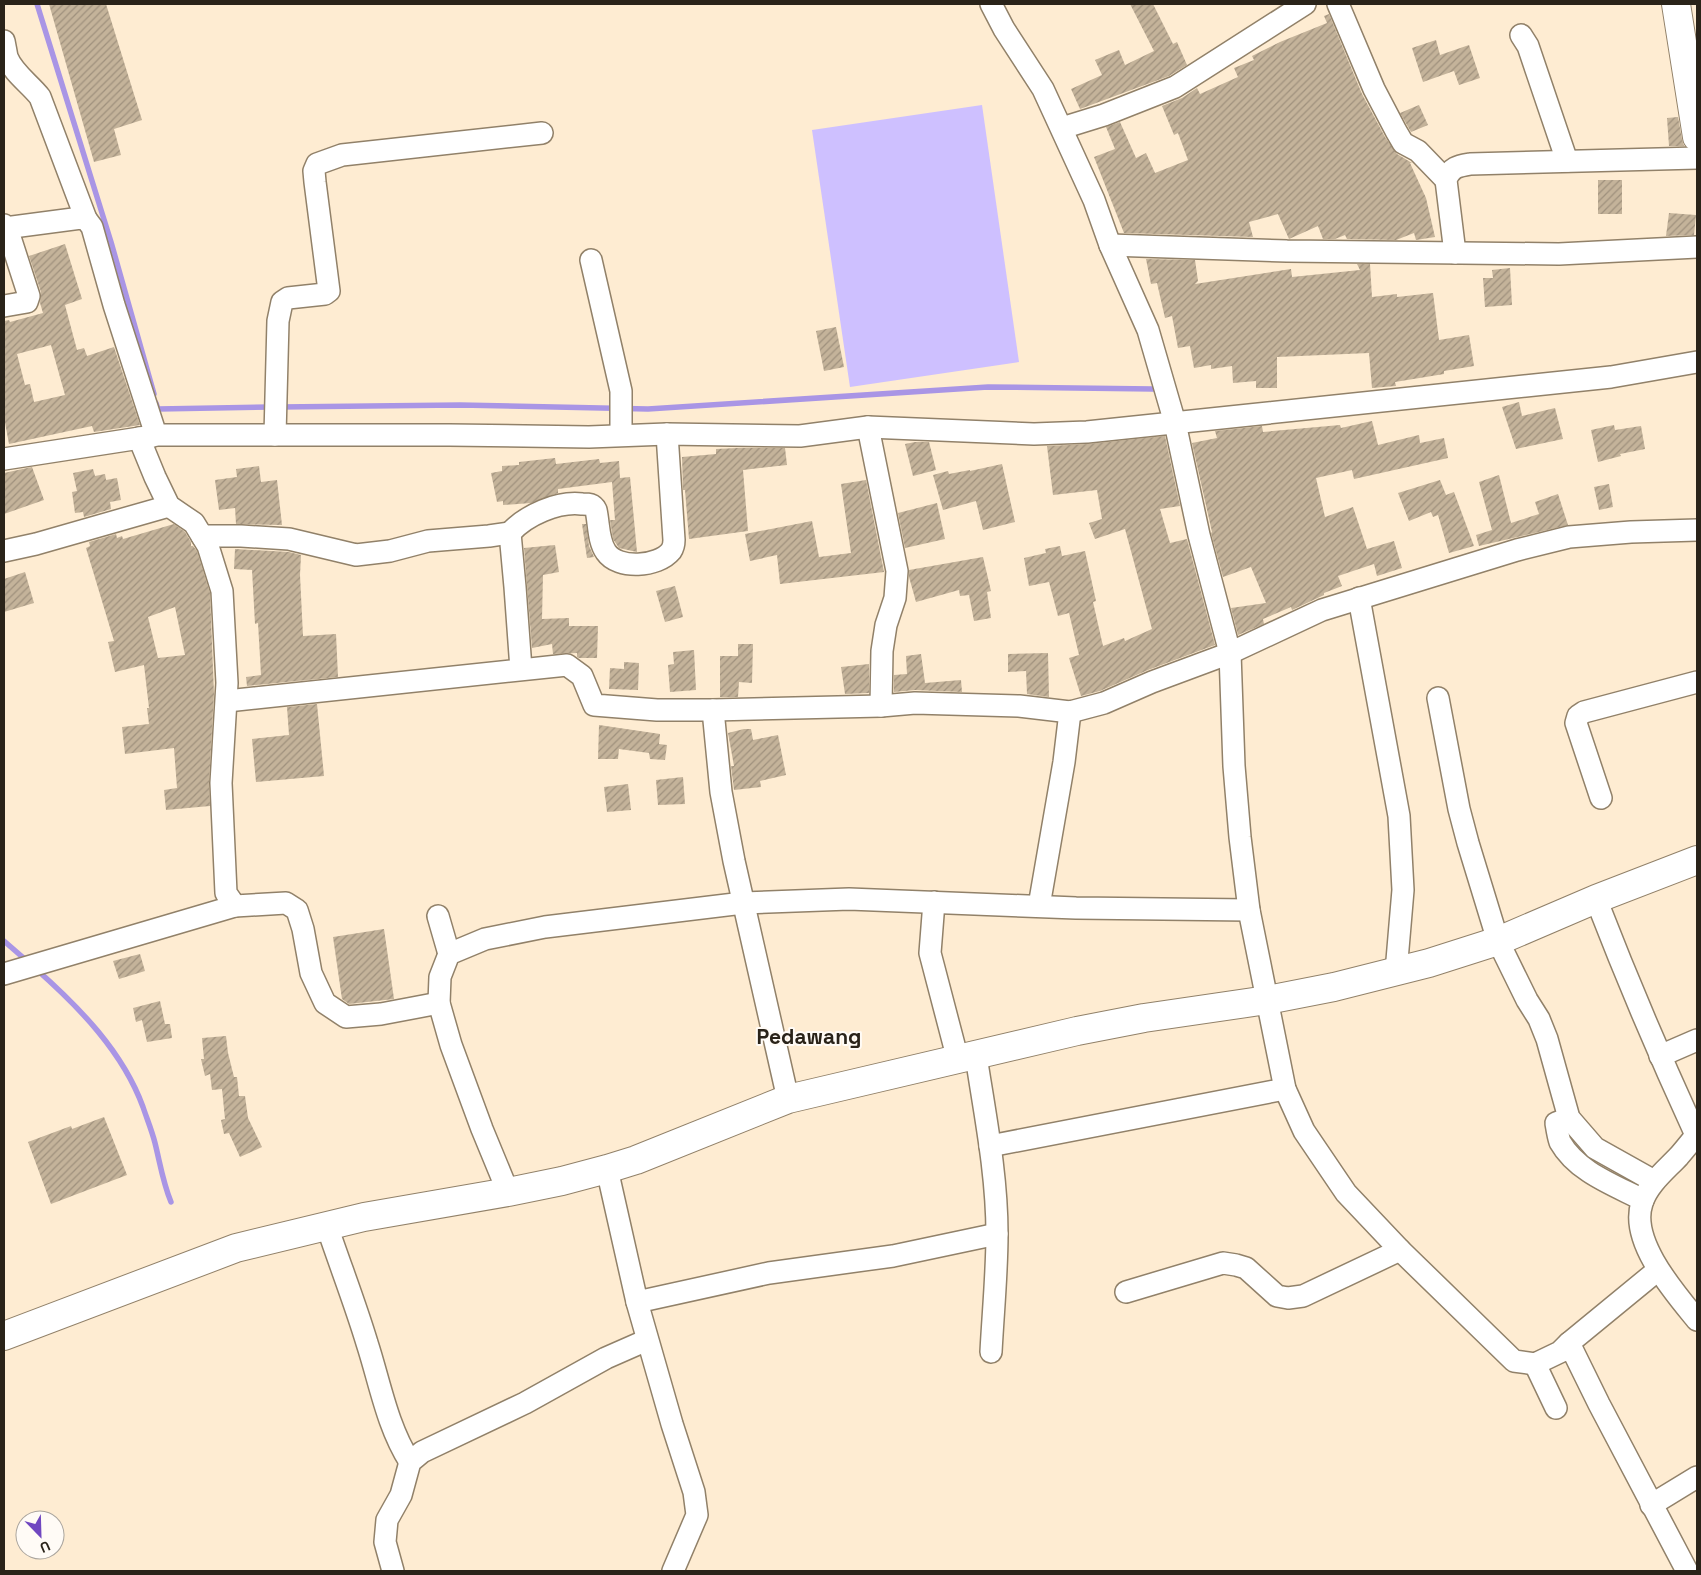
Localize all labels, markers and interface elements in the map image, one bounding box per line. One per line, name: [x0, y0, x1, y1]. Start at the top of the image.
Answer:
district label: Pedawang: [757, 1023, 861, 1050]
north arrow: [15, 1510, 65, 1560]
text: U: [37, 1537, 53, 1557]

